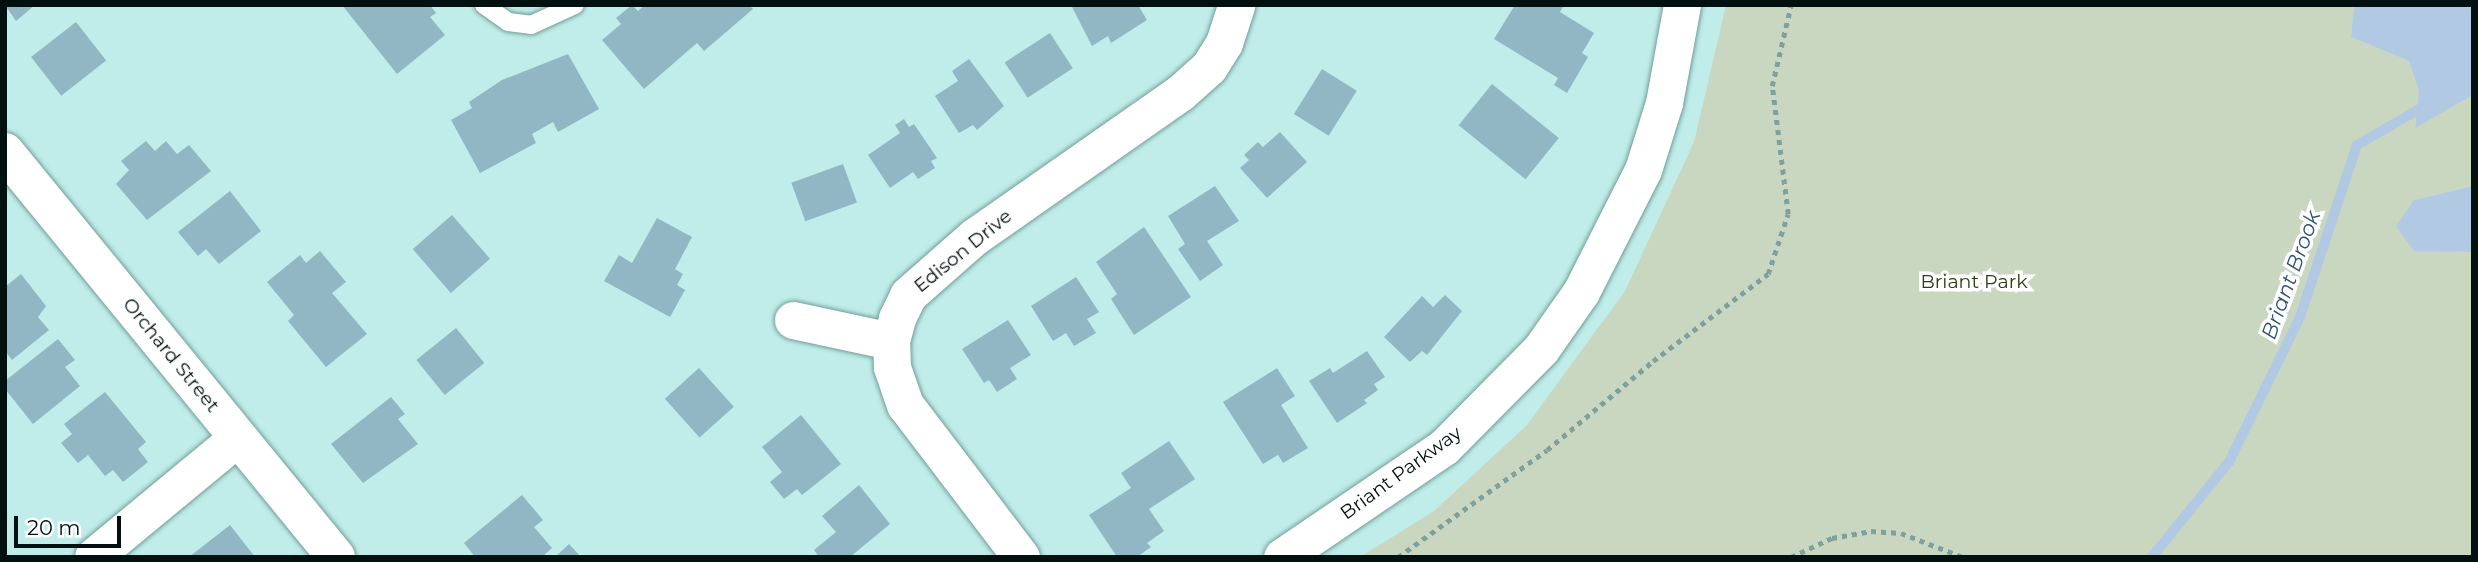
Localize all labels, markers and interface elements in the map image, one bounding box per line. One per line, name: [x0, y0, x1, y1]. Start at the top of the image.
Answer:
street label: Edison Drive: [909, 205, 1017, 297]
water label: Briant Brook: [2256, 207, 2326, 343]
park label: Briant Park: [1920, 271, 2028, 293]
street label: Orchard Street: [118, 293, 224, 417]
street label: Briant Parkway: [1336, 421, 1466, 525]
scale bar: [18, 503, 124, 546]
text: 20 m: [27, 515, 81, 540]

